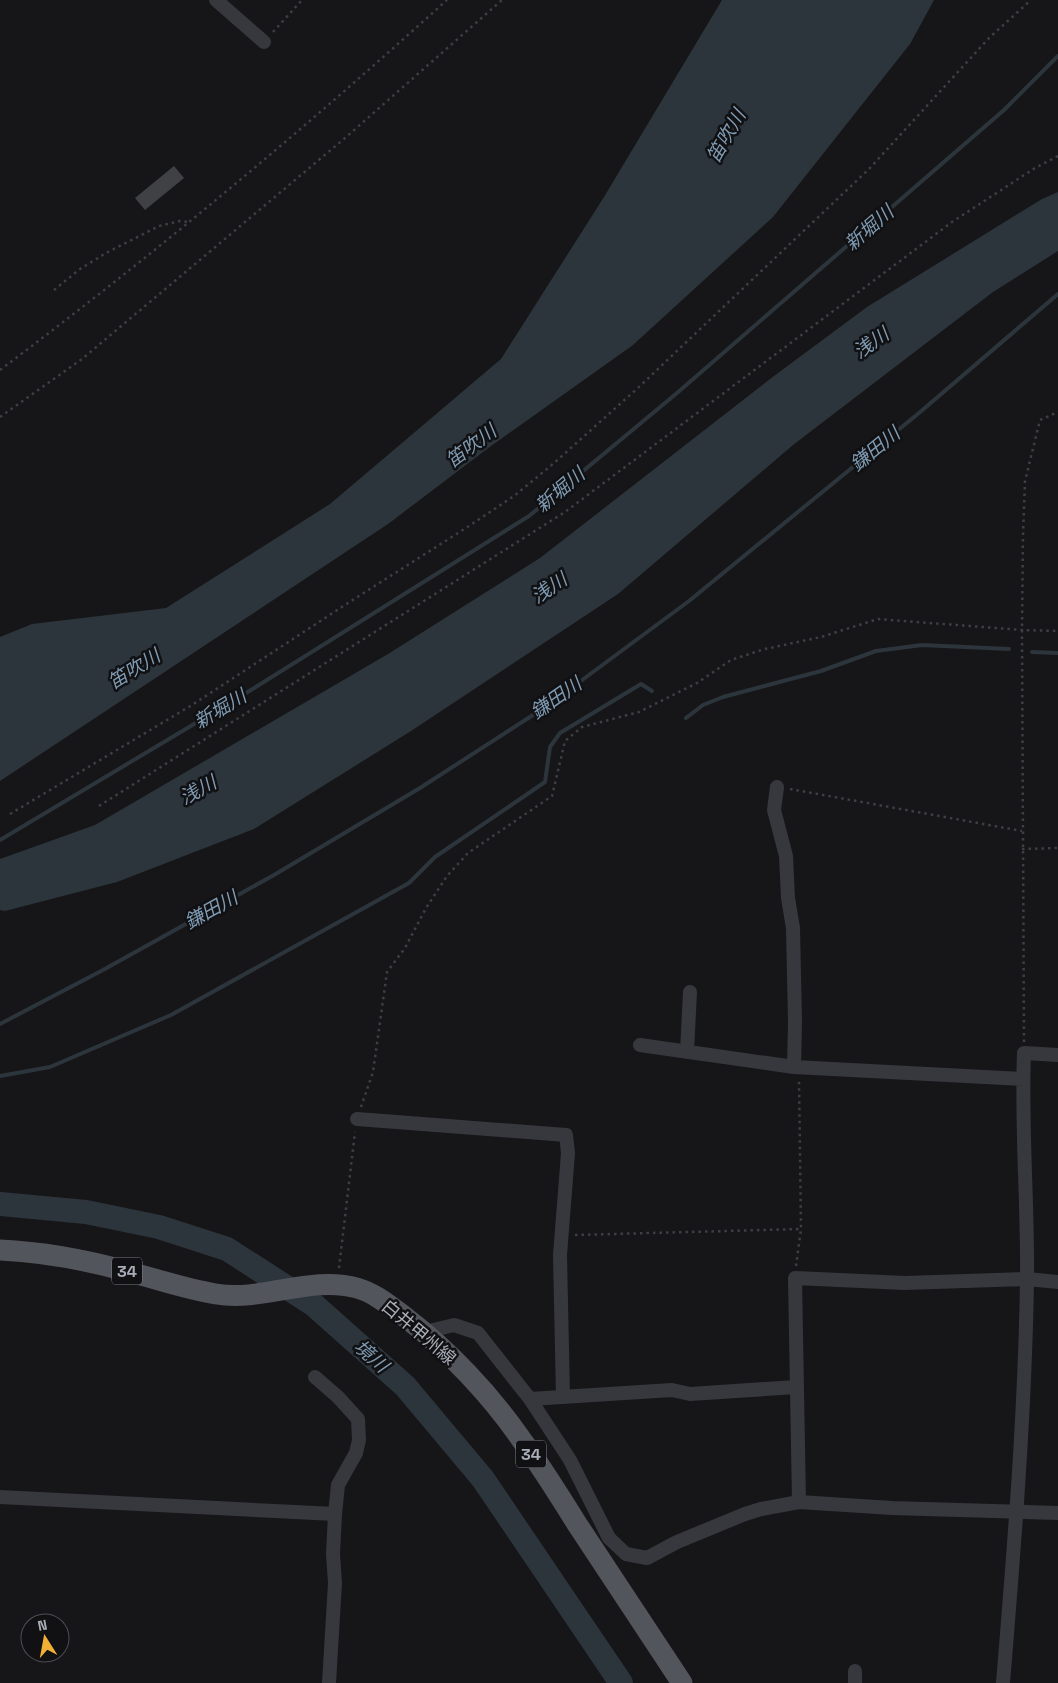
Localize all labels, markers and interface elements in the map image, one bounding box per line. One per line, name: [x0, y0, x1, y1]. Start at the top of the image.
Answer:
water label: 笛吹川: [701, 103, 752, 167]
water label: 新堀川: [839, 199, 900, 256]
water label: 浅川: [848, 321, 895, 364]
water label: 笛吹川: [441, 418, 503, 473]
water label: 鎌田川: [845, 420, 907, 477]
water label: 新堀川: [530, 461, 591, 518]
water label: 浅川: [526, 566, 573, 609]
water label: 笛吹川: [103, 642, 166, 695]
water label: 鎌田川: [525, 670, 588, 725]
water label: 新堀川: [189, 683, 253, 734]
water label: 浅川: [175, 769, 222, 810]
water label: 鎌田川: [180, 884, 244, 935]
road number: 34: [112, 1258, 142, 1284]
street label: 白井甲州線: [377, 1294, 461, 1370]
water label: 境川: [348, 1334, 395, 1379]
road number: 34: [516, 1440, 546, 1468]
north arrow: [20, 1613, 70, 1663]
text: N: [36, 1616, 49, 1635]

